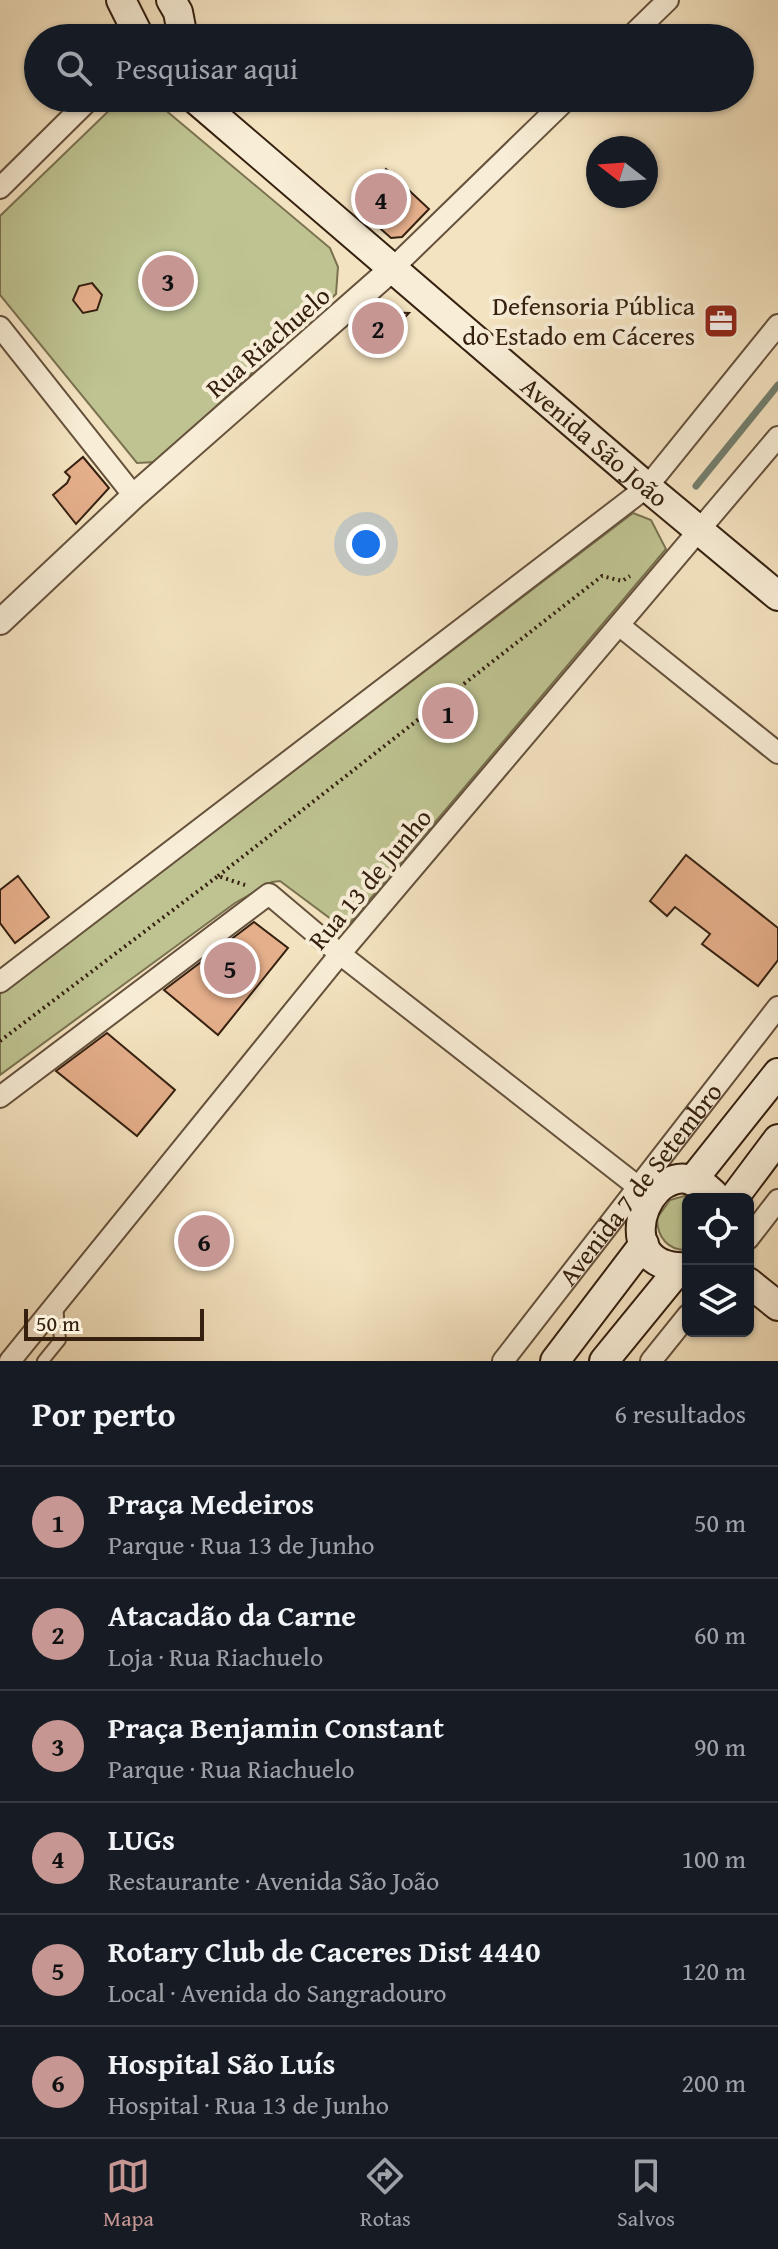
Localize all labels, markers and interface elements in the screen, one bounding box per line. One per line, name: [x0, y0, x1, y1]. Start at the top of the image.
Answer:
search box: [24, 24, 754, 112]
icon: search: [52, 46, 96, 90]
text: Pesquisar aqui: [116, 46, 298, 90]
north arrow: [586, 136, 658, 208]
pin: 4: [355, 169, 407, 229]
pin: 3: [142, 251, 194, 311]
street label: Rua Riachuelo: [197, 276, 339, 407]
place label: Defensoria Pública do Estado em Cáceres: [462, 286, 696, 355]
pin: 2: [352, 298, 404, 358]
office icon: Defensoria Pública do Estado em Cáceres: [702, 302, 740, 340]
street label: Avenida São João: [512, 367, 677, 516]
your location: [346, 524, 386, 564]
pin: 1: [422, 683, 474, 743]
street label: Rua 13 de Junho: [299, 799, 441, 958]
pin: 5: [204, 938, 256, 998]
street label: Avenida 7 de Setembro: [549, 1074, 731, 1294]
map controls: [682, 1193, 754, 1337]
button: locate: [682, 1193, 754, 1265]
pin: 6: [178, 1211, 230, 1271]
button: layers: [682, 1265, 754, 1337]
scale bar: [24, 1305, 204, 1341]
text: 50 m: [36, 1307, 80, 1339]
text: Por perto: [32, 1389, 176, 1438]
text: 6 resultados: [615, 1394, 746, 1433]
text: Praça Medeiros: [108, 1481, 314, 1525]
text: 1: [51, 1503, 65, 1542]
text: 50 m: [694, 1503, 746, 1542]
text: Parque · Rua 13 de Junho: [108, 1525, 375, 1564]
text: Atacadão da Carne: [108, 1593, 356, 1637]
text: 2: [51, 1615, 65, 1654]
text: 60 m: [694, 1615, 746, 1654]
text: Loja · Rua Riachuelo: [108, 1637, 323, 1676]
text: Praça Benjamin Constant: [108, 1705, 444, 1749]
text: 3: [51, 1727, 65, 1766]
text: 90 m: [694, 1727, 746, 1766]
text: Parque · Rua Riachuelo: [108, 1749, 354, 1788]
text: LUGs: [108, 1817, 175, 1861]
text: 4: [51, 1839, 65, 1878]
text: 100 m: [681, 1839, 746, 1878]
text: Restaurante · Avenida São João: [108, 1861, 439, 1900]
text: Rotary Club de Caceres Dist 4440: [108, 1929, 540, 1973]
text: 5: [51, 1951, 65, 1990]
text: 120 m: [681, 1951, 746, 1990]
text: Local · Avenida do Sangradouro: [108, 1973, 447, 2012]
text: Hospital São Luís: [108, 2041, 335, 2085]
text: 6: [51, 2063, 65, 2102]
text: 200 m: [681, 2063, 746, 2102]
text: Hospital · Rua 13 de Junho: [108, 2085, 389, 2124]
tab: Mapa: [103, 2154, 154, 2234]
tab: Rotas: [360, 2154, 411, 2234]
tab: Salvos: [617, 2154, 675, 2234]

